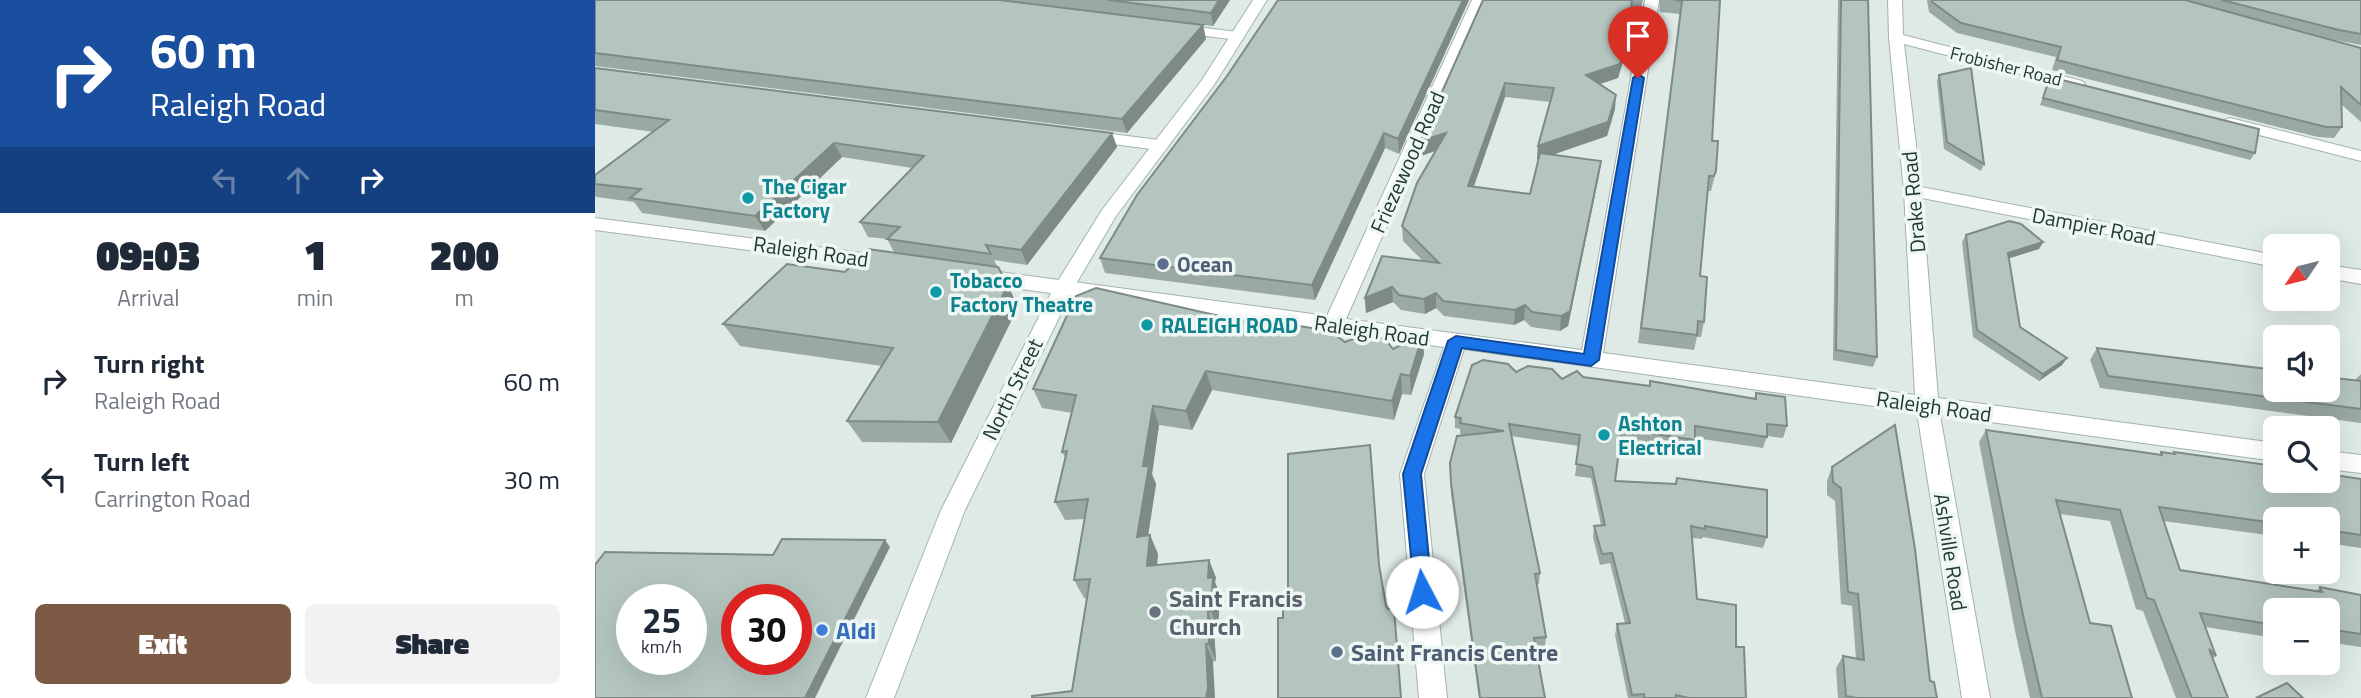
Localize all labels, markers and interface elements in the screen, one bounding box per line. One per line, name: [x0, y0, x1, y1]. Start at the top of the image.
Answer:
pin: [1608, 6, 1668, 78]
text: 60 m: [150, 12, 257, 87]
icon: arrive: [1619, 17, 1657, 55]
icon: right: [35, 28, 126, 119]
street label: Frobisher Road: [1947, 39, 2065, 93]
text: Raleigh Road: [150, 80, 326, 128]
street label: Friezewood Road: [1361, 86, 1453, 238]
street label: Drake Road: [1893, 150, 1933, 254]
icon: left: [206, 161, 244, 199]
icon: ahead: [279, 161, 317, 199]
icon: right: [352, 161, 390, 199]
place label: The Cigar Factory: [762, 170, 847, 226]
marker: The Cigar Factory: [740, 190, 756, 206]
street label: Dampier Road: [2029, 198, 2159, 254]
text: 09:03: [96, 222, 201, 286]
text: 1: [304, 222, 327, 286]
text: 200: [430, 222, 499, 286]
street label: Raleigh Road: [752, 227, 870, 275]
north arrow: [2263, 234, 2340, 312]
map controls: [2263, 234, 2340, 675]
place label: Ocean: [1177, 248, 1233, 280]
marker: Ocean: [1155, 256, 1171, 272]
place label: Tobacco Factory Theatre: [950, 264, 1093, 320]
text: Arrival: [117, 280, 180, 315]
text: min: [297, 280, 333, 315]
text: m: [455, 280, 474, 315]
marker: Tobacco Factory Theatre: [928, 284, 944, 300]
street label: Raleigh Road: [1313, 306, 1431, 354]
place label: RALEIGH ROAD: [1161, 309, 1298, 341]
marker: RALEIGH ROAD: [1139, 317, 1155, 333]
button: sound: [2263, 325, 2340, 402]
street label: North Street: [974, 332, 1051, 445]
text: Turn right: [94, 344, 205, 383]
icon: right: [35, 362, 73, 400]
text: 60 m: [503, 362, 560, 401]
street label: Raleigh Road: [1875, 382, 1993, 430]
text: Raleigh Road: [94, 383, 221, 418]
place label: Ashton Electrical: [1618, 407, 1702, 463]
button: search: [2263, 416, 2340, 493]
marker: Ashton Electrical: [1596, 427, 1612, 443]
text: Turn left: [94, 442, 189, 481]
icon: left: [35, 460, 73, 498]
text: 30 m: [503, 460, 560, 499]
text: Carrington Road: [94, 481, 251, 516]
street label: Ashville Road: [1926, 491, 1976, 613]
button: +: [2263, 507, 2340, 584]
position arrow: [1385, 555, 1459, 629]
place label: Saint Francis Church: [1169, 580, 1303, 644]
speed limit sign: 30: [721, 584, 812, 675]
text: 25: [642, 593, 681, 647]
button: −: [2263, 598, 2340, 675]
button: Exit: [35, 604, 291, 684]
button: Share: [305, 604, 560, 684]
marker: Saint Francis Church: [1147, 604, 1163, 620]
place label: Aldi: [836, 612, 876, 648]
marker: Aldi: [814, 622, 830, 638]
text: km/h: [641, 633, 682, 660]
place label: Saint Francis Centre: [1351, 634, 1558, 670]
marker: Saint Francis Centre: [1329, 644, 1345, 660]

